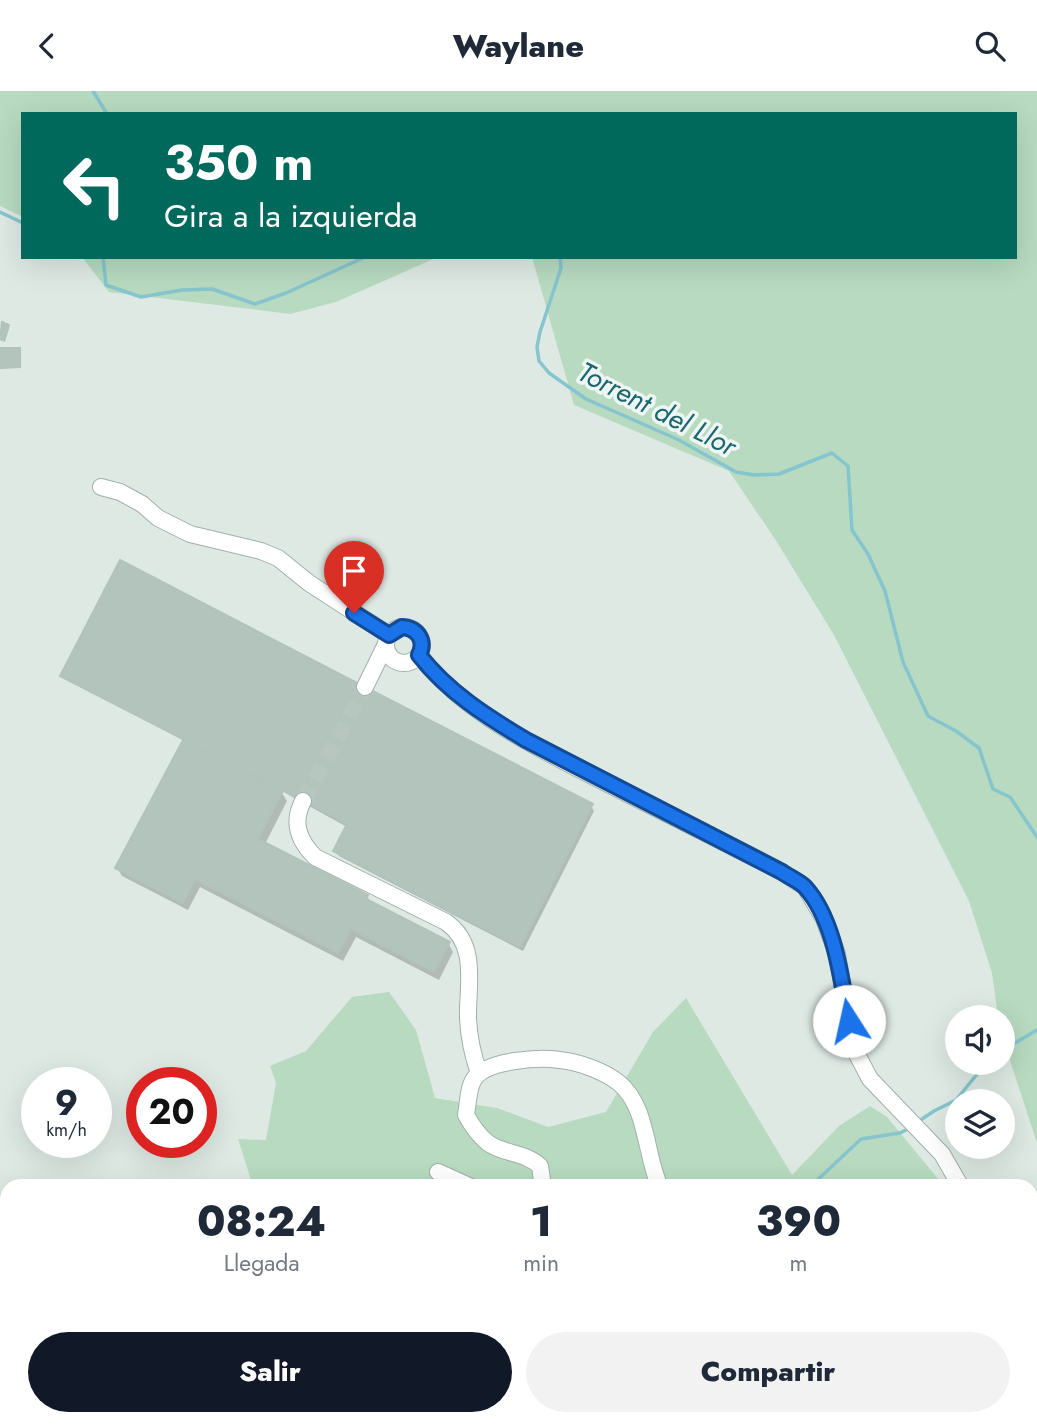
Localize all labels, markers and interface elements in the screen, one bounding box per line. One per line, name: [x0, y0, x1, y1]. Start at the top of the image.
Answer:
text: Waylane: [453, 23, 584, 69]
icon: back: [28, 27, 66, 65]
icon: search: [971, 27, 1009, 65]
text: 350 m: [164, 128, 313, 198]
icon: left: [49, 140, 140, 231]
text: Gira a la izquierda: [164, 193, 417, 239]
water label: Torrent del Llor: [571, 351, 745, 467]
pin: [324, 541, 384, 613]
icon: arrive: [335, 552, 373, 590]
position arrow: [812, 984, 886, 1058]
map controls: [945, 1005, 1015, 1159]
button: sound: [945, 1005, 1015, 1075]
speed limit sign: 20: [126, 1067, 217, 1158]
text: 9: [55, 1078, 78, 1128]
button: layers: [945, 1089, 1015, 1159]
text: km/h: [46, 1117, 87, 1143]
text: 08:24: [197, 1191, 326, 1252]
text: 1: [530, 1191, 552, 1252]
text: 390: [756, 1191, 841, 1252]
text: Llegada: [224, 1246, 299, 1280]
text: min: [523, 1246, 559, 1280]
text: m: [790, 1246, 808, 1280]
button: Salir: [28, 1332, 512, 1412]
button: Compartir: [526, 1332, 1010, 1412]

